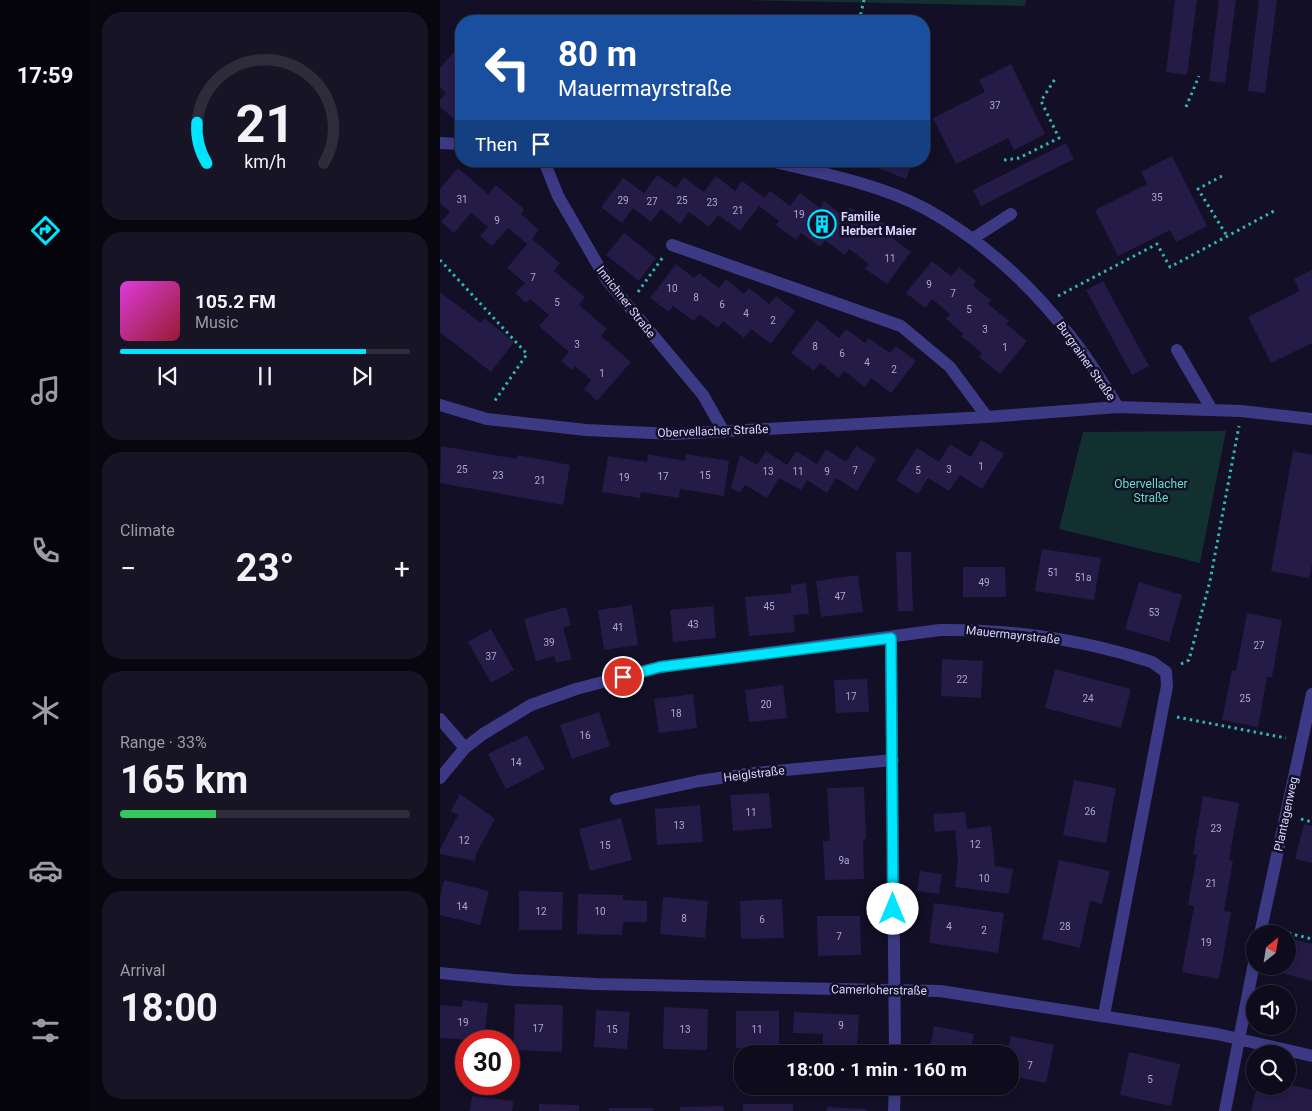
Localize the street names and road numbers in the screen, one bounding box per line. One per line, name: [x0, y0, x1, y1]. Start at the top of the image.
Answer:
street label: Innichner Straße: [594, 263, 658, 341]
street label: Burgrainer Straße: [1054, 319, 1118, 403]
street label: Obervellacher Straße: [657, 422, 769, 440]
street label: Mauermayrstraße: [965, 623, 1061, 647]
street label: Heiglstraße: [723, 763, 785, 785]
street label: Plantagenweg: [1271, 775, 1301, 853]
street label: Camerloherstraße: [831, 982, 927, 998]

